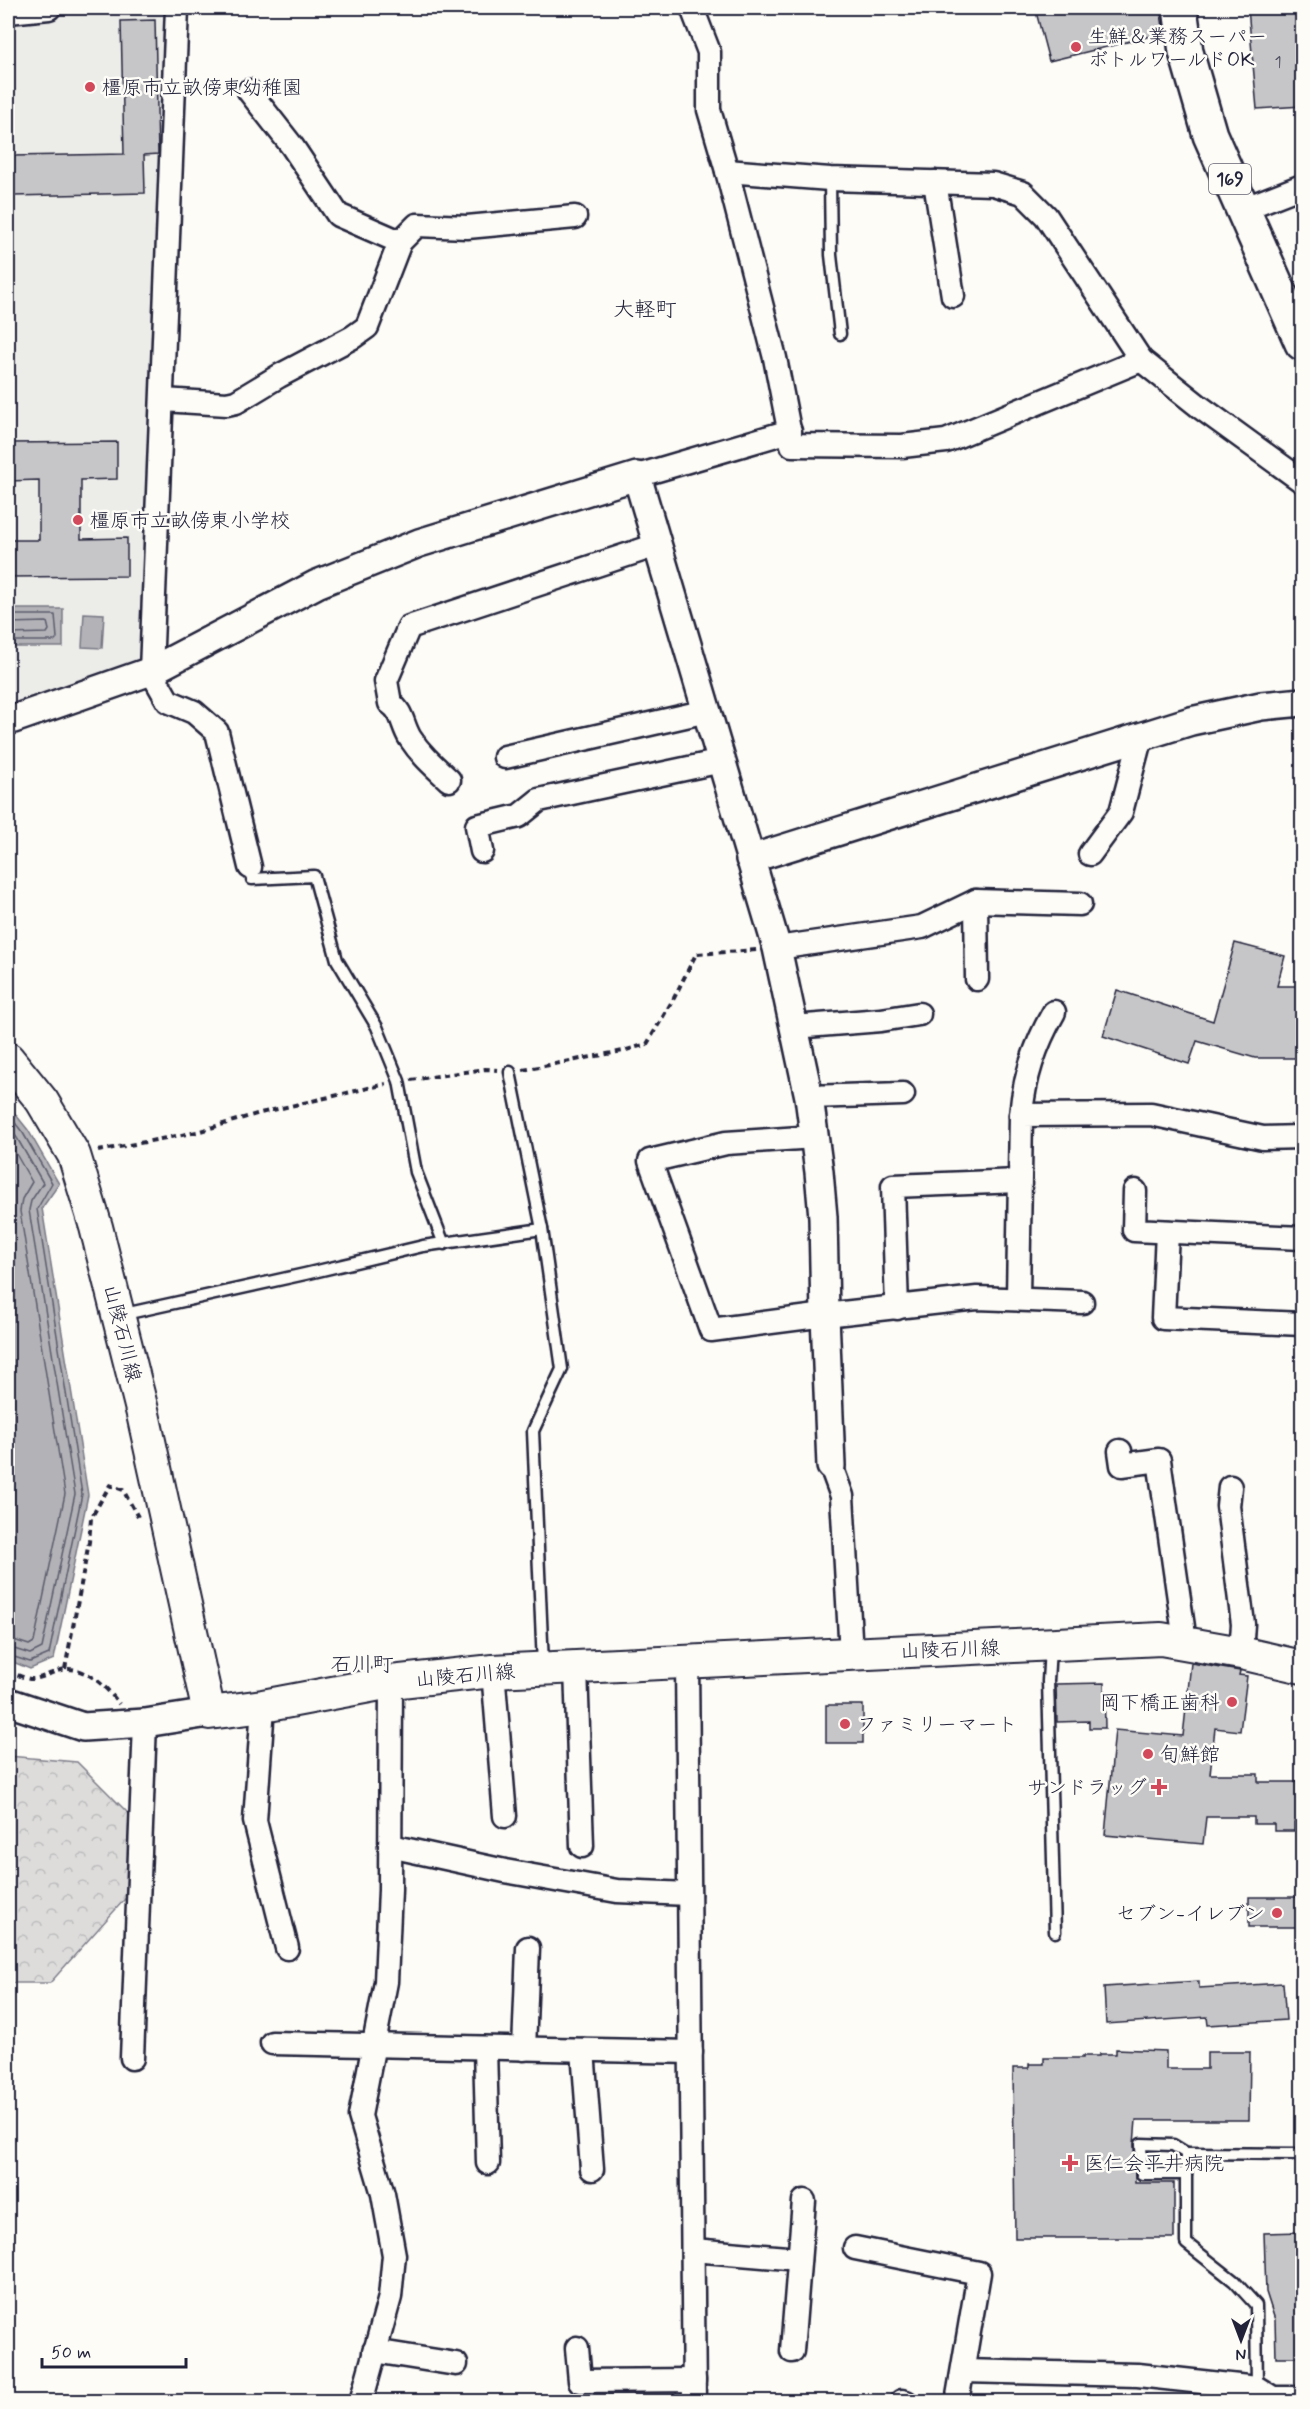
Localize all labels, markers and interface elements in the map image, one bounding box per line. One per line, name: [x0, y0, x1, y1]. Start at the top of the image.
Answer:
place label: 生鮮＆業務スーパー ボトルワールドOK: [1088, 24, 1267, 74]
marker: 生鮮＆業務スーパー ボトルワールドOK: [1069, 40, 1083, 54]
house number: 1: [1274, 52, 1282, 73]
place label: 橿原市立畝傍東幼稚園: [102, 75, 302, 102]
marker: 橿原市立畝傍東幼稚園: [83, 80, 97, 94]
road number: 169: [1209, 164, 1251, 194]
district label: 大軽町: [614, 296, 677, 324]
place label: 橿原市立畝傍東小学校: [90, 508, 290, 535]
marker: 橿原市立畝傍東小学校: [71, 513, 85, 527]
street label: 山陵石川線: [96, 1282, 147, 1385]
street label: 山陵石川線: [900, 1635, 1000, 1666]
district label: 石川町: [331, 1651, 394, 1679]
street label: 山陵石川線: [414, 1659, 516, 1694]
place label: 岡下橋正歯科: [1100, 1690, 1220, 1717]
marker: 岡下橋正歯科: [1225, 1695, 1239, 1709]
place label: ファミリーマート: [857, 1712, 1017, 1739]
marker: ファミリーマート: [838, 1717, 852, 1731]
place label: 旬鮮館: [1160, 1742, 1220, 1769]
marker: 旬鮮館: [1141, 1747, 1155, 1761]
place label: サンドラッグ: [1027, 1775, 1147, 1802]
marker: サンドラッグ: [1152, 1780, 1166, 1794]
place label: セブン-イレブン: [1116, 1901, 1265, 1928]
marker: セブン-イレブン: [1270, 1906, 1284, 1920]
place label: 医仁会平井病院: [1084, 2151, 1224, 2178]
marker: 医仁会平井病院: [1061, 2154, 1079, 2172]
north arrow: [1211, 2310, 1271, 2370]
scale bar: [42, 2331, 186, 2369]
text: 50 m: [51, 2341, 91, 2365]
text: N: [1236, 2343, 1246, 2364]

